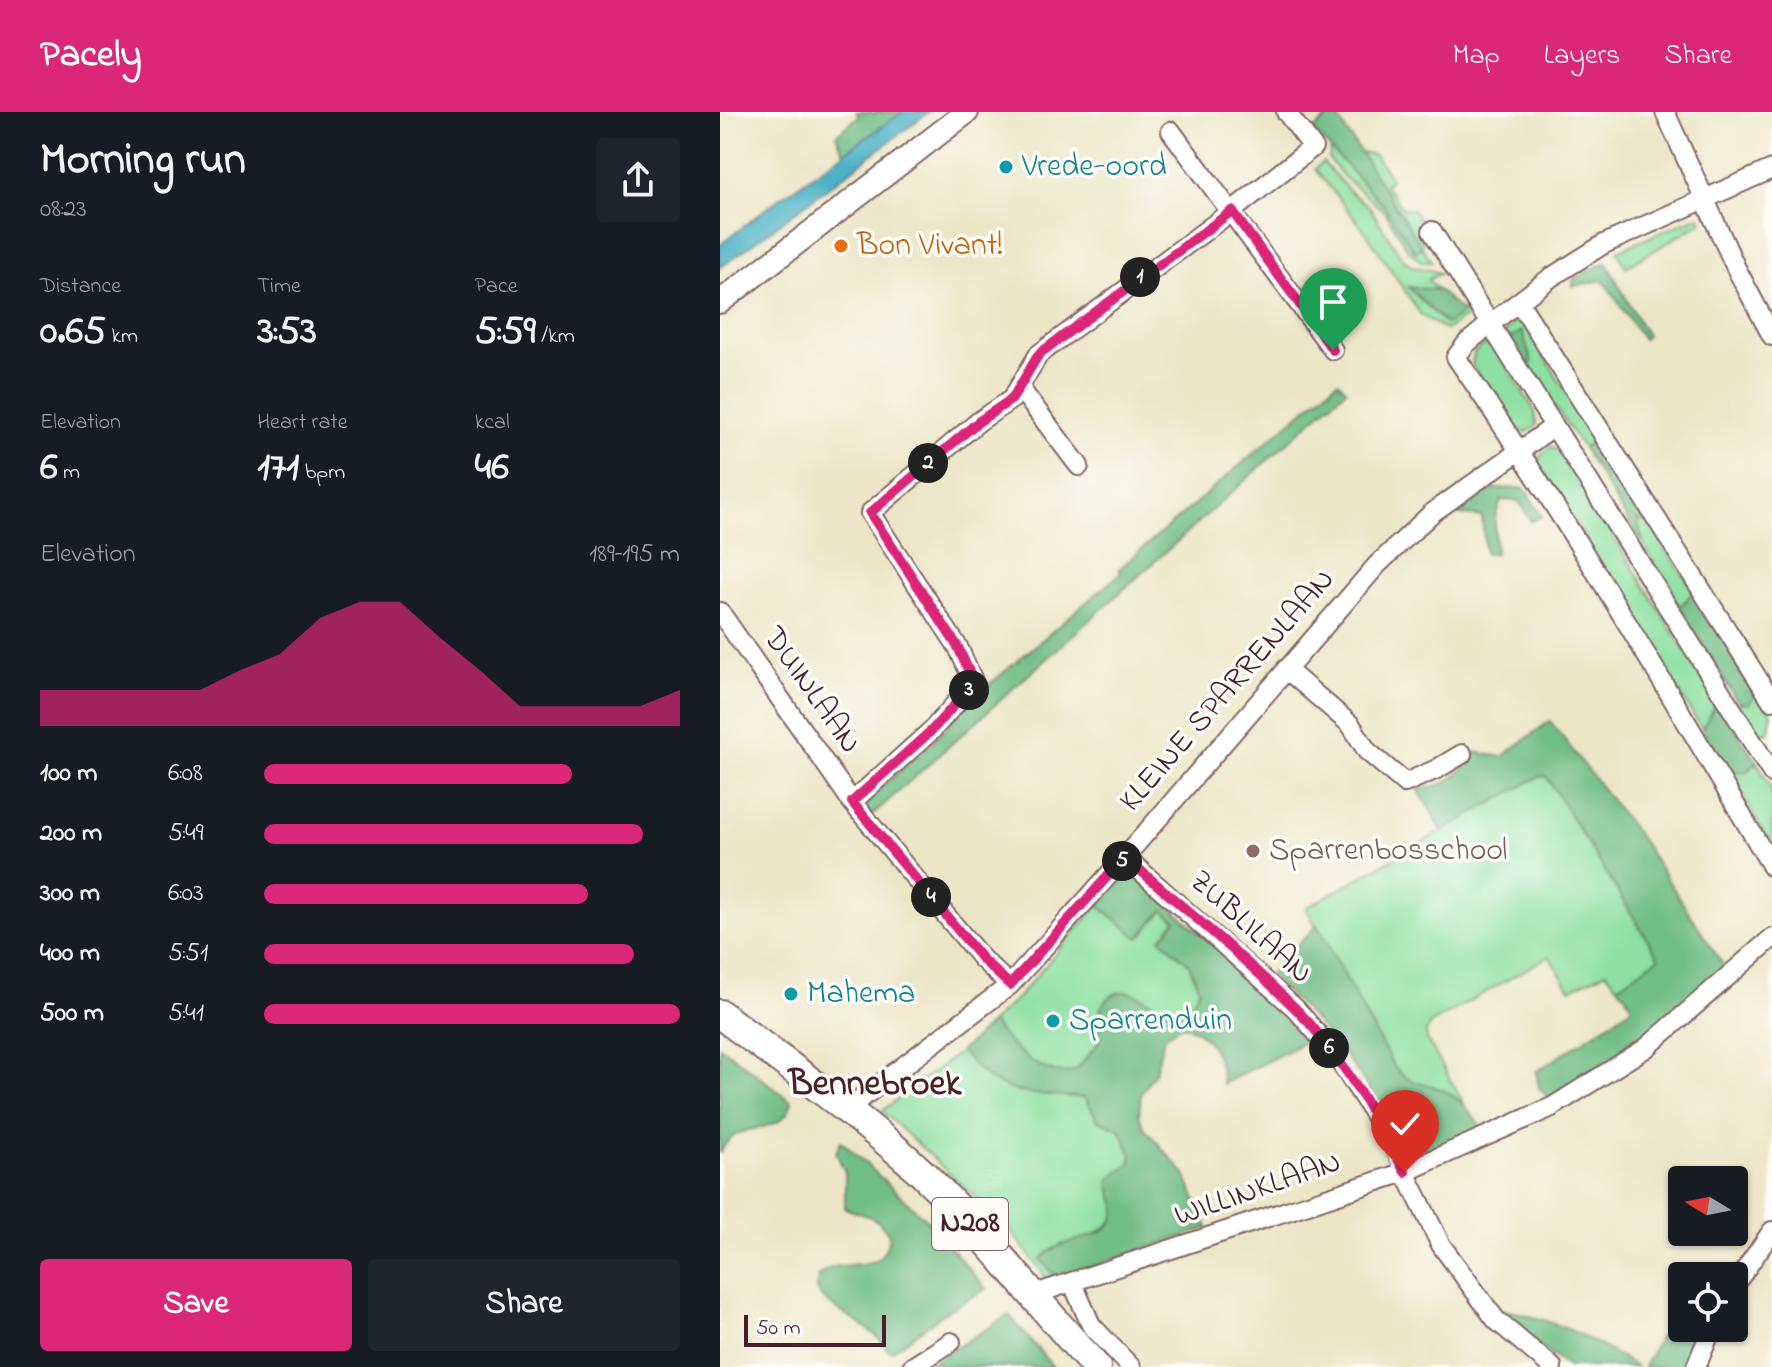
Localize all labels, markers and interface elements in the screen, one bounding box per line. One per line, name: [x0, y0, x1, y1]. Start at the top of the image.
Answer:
text: Pacely: [40, 28, 142, 84]
text: Map: [1452, 36, 1500, 77]
text: Layers: [1544, 36, 1620, 77]
text: Share: [1664, 36, 1732, 77]
text: Morning run: [40, 129, 246, 193]
button: share: [596, 138, 680, 222]
place label: Vrede-oord: [1021, 144, 1167, 191]
marker: Vrede-oord: [997, 158, 1015, 176]
text: 08:23: [40, 191, 87, 229]
place label: Bon Vivant!: [856, 223, 1003, 270]
marker: Bon Vivant!: [832, 237, 850, 255]
pin: 1: [1120, 257, 1160, 297]
text: 1: [1137, 261, 1144, 293]
pin: [1299, 268, 1367, 350]
text: Distance: [40, 271, 121, 303]
text: Time: [257, 271, 301, 303]
text: Pace: [475, 271, 518, 303]
icon: arrive: [1311, 280, 1355, 324]
text: 0.65: [40, 303, 106, 362]
text: 3:53: [257, 303, 317, 362]
text: 5:59: [475, 303, 536, 362]
text: km: [106, 321, 138, 353]
text: /km: [536, 321, 575, 353]
text: Elevation: [40, 407, 121, 439]
text: Heart rate: [257, 407, 348, 439]
text: kcal: [475, 407, 510, 439]
text: 6: [40, 439, 58, 498]
text: 171: [257, 439, 299, 498]
text: 46: [475, 439, 509, 498]
pin: 2: [908, 443, 948, 483]
text: 2: [923, 447, 933, 479]
text: m: [58, 457, 80, 489]
text: bpm: [299, 457, 345, 489]
text: Elevation: [40, 536, 136, 574]
text: 189–195 m: [589, 536, 680, 574]
street label: KLEINE SPARRENLAAN: [1109, 559, 1347, 823]
street label: DUINLAAN: [749, 617, 872, 764]
pin: 3: [949, 670, 989, 710]
text: 3: [964, 674, 974, 706]
text: 100 m: [40, 755, 97, 793]
text: 6:08: [168, 755, 203, 793]
text: 200 m: [40, 815, 102, 853]
text: 5:49: [168, 815, 204, 853]
place label: Sparrenbosschool: [1269, 828, 1507, 875]
pin: 5: [1102, 841, 1142, 881]
marker: Sparrenbosschool: [1244, 842, 1262, 860]
text: 5: [1116, 845, 1128, 877]
street label: ZUBLILAAN: [1178, 860, 1322, 996]
text: 300 m: [40, 875, 100, 913]
text: 6:03: [168, 875, 204, 913]
pin: 4: [911, 877, 951, 917]
text: 4: [926, 881, 936, 913]
text: 400 m: [40, 935, 100, 973]
text: 5:51: [168, 935, 208, 973]
place label: Mahema: [807, 971, 915, 1018]
marker: Mahema: [782, 985, 800, 1003]
text: 500 m: [40, 995, 104, 1033]
text: 5:41: [168, 995, 204, 1033]
place label: Sparrenduin: [1069, 998, 1232, 1045]
marker: Sparrenduin: [1044, 1012, 1062, 1030]
pin: 6: [1309, 1028, 1349, 1068]
text: 6: [1324, 1032, 1334, 1064]
district label: Bennebroek: [787, 1059, 963, 1112]
pin: [1371, 1090, 1439, 1172]
icon: check: [1383, 1102, 1427, 1146]
street label: WILLINKLAAN: [1168, 1140, 1348, 1240]
north arrow: [1668, 1166, 1748, 1246]
map controls: [1668, 1166, 1748, 1342]
road number: N208: [932, 1198, 1008, 1250]
button: Save: [40, 1259, 352, 1351]
button: Share: [368, 1259, 680, 1351]
button: locate: [1668, 1262, 1748, 1342]
scale bar: [744, 1311, 886, 1347]
text: 50 m: [756, 1313, 801, 1345]

